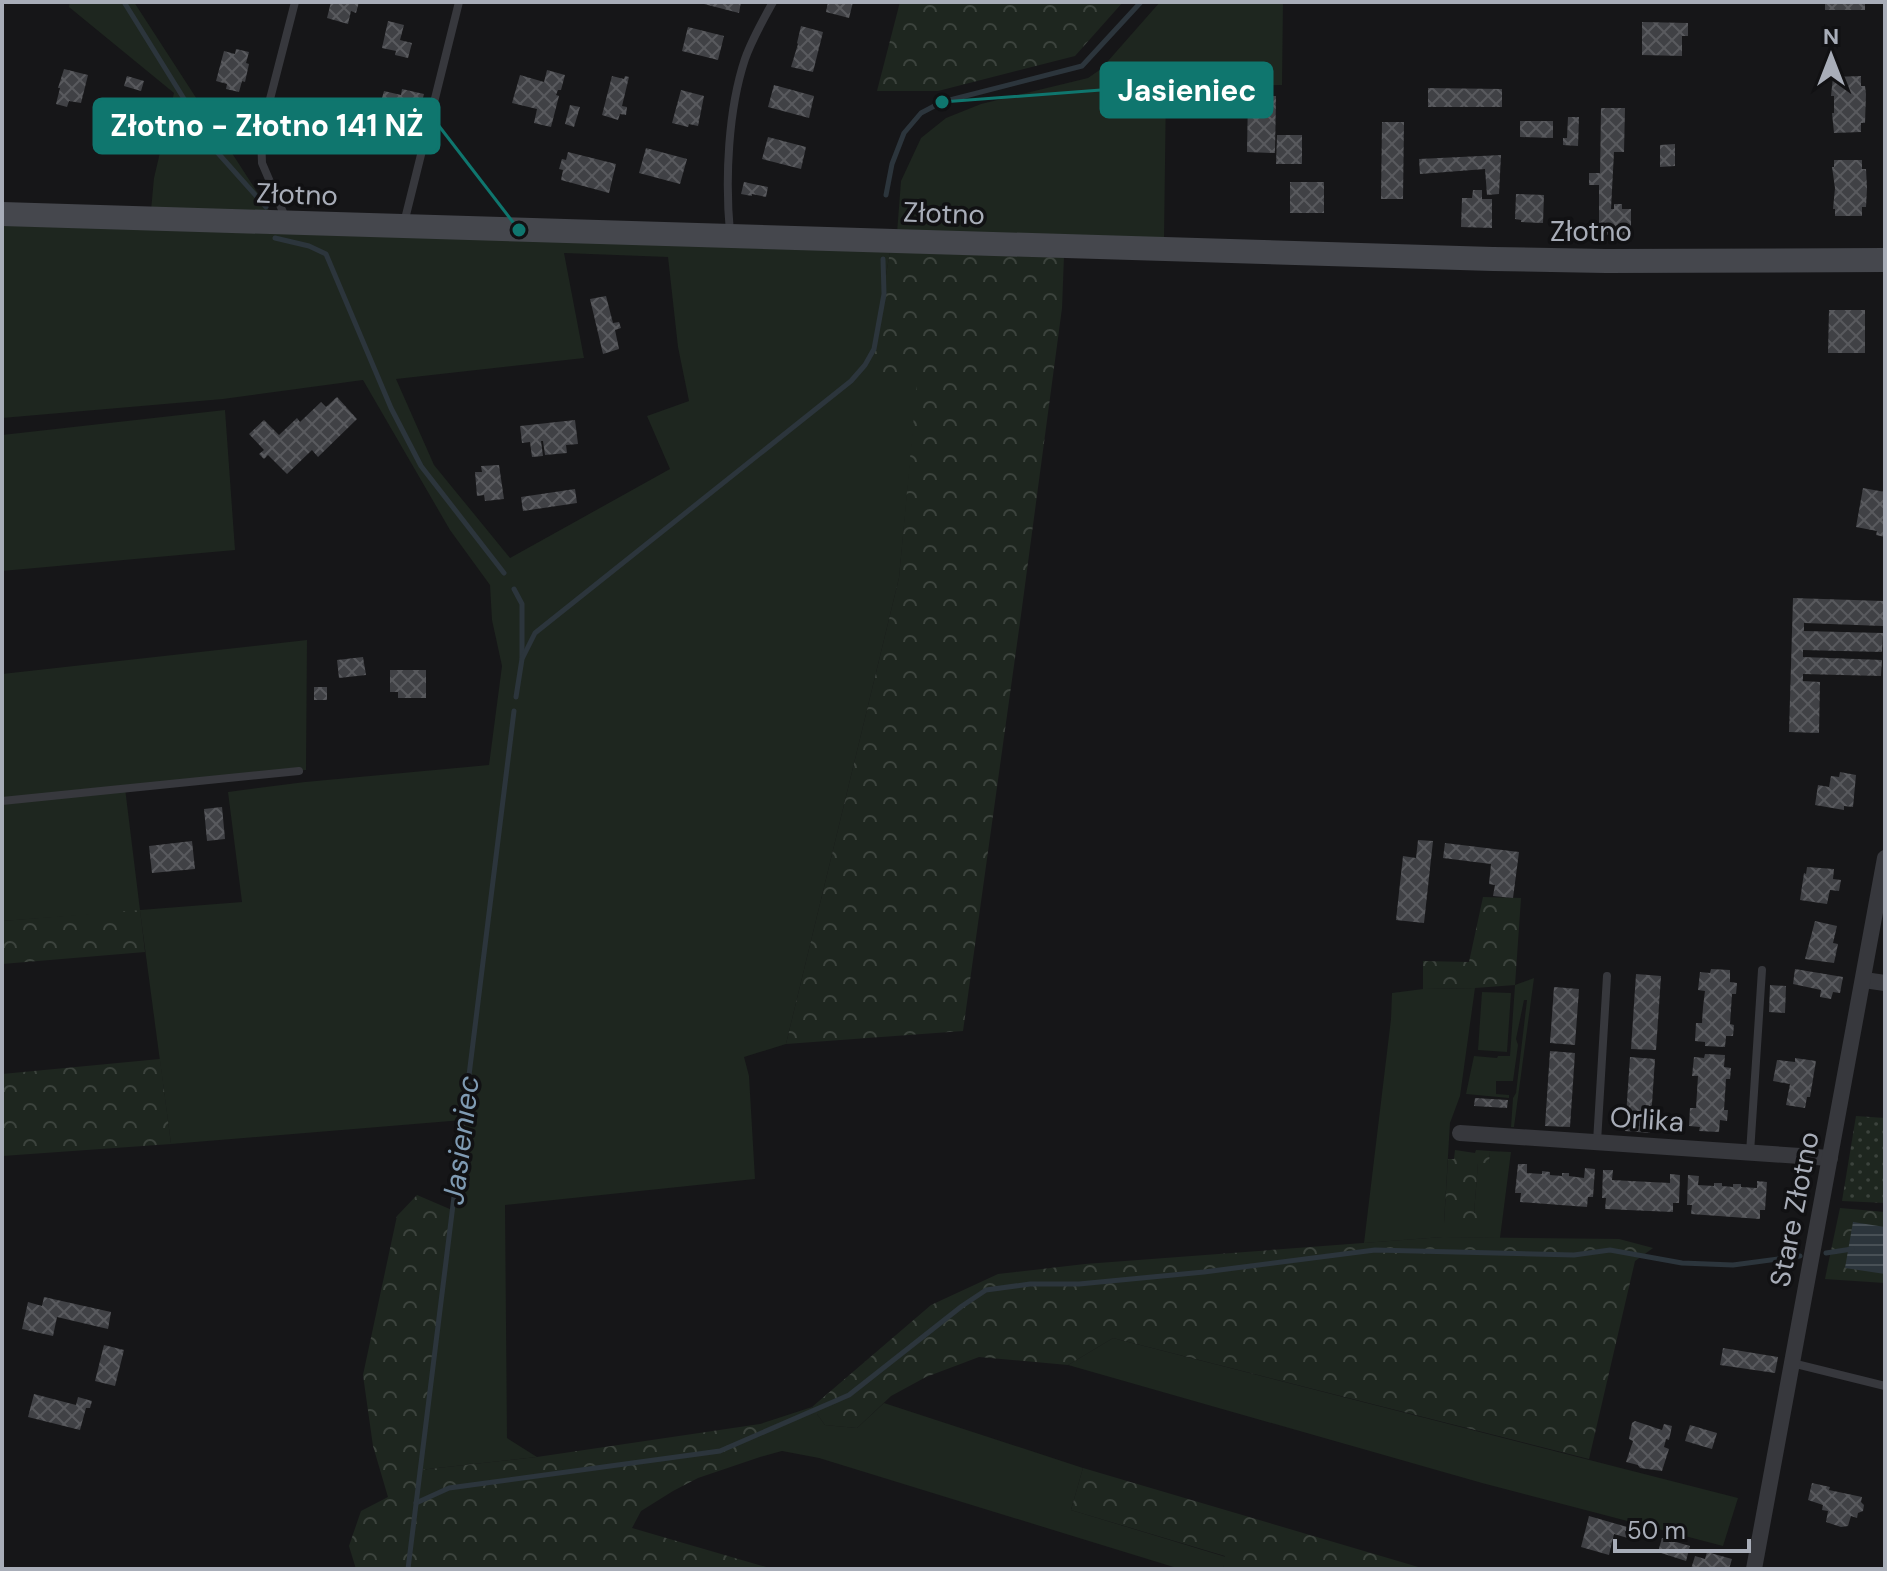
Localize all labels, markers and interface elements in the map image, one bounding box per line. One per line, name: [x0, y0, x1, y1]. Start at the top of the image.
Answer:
north arrow: [1791, 16, 1871, 96]
text: N: [1823, 22, 1839, 51]
callout: Jasieniec: [1101, 63, 1272, 117]
text: Jasieniec: [1117, 71, 1257, 110]
callout: Złotno - Złotno 141 NŻ: [94, 99, 439, 153]
text: Złotno - Złotno 141 NŻ: [110, 106, 424, 145]
street label: Złotno: [255, 175, 339, 214]
street label: Złotno: [902, 194, 986, 233]
street label: Złotno: [1550, 213, 1632, 250]
water label: Jasieniec: [433, 1073, 488, 1207]
street label: Orlika: [1609, 1098, 1685, 1141]
street label: Stare Złotno: [1761, 1128, 1828, 1290]
scale bar: [1615, 1503, 1749, 1553]
text: 50 m: [1627, 1515, 1686, 1546]

